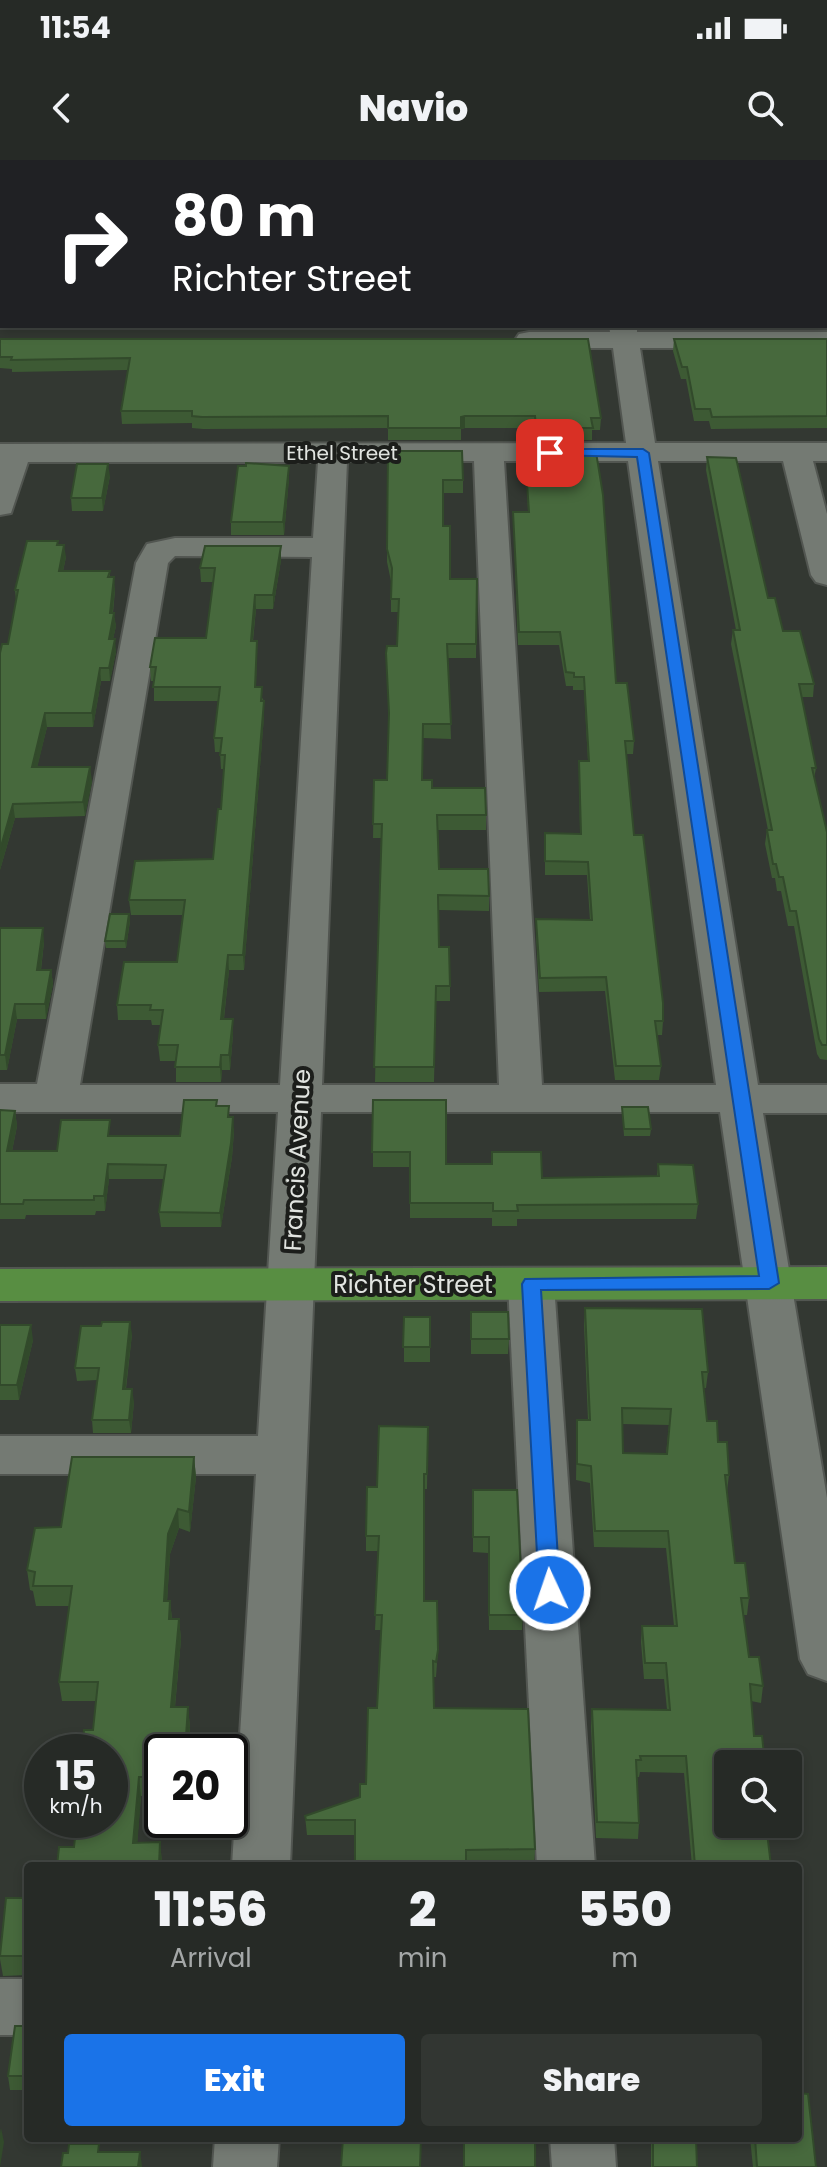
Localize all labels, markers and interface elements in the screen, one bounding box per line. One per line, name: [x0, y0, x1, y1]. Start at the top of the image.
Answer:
text: 11:54: [40, 6, 111, 49]
text: Navio: [359, 83, 468, 134]
icon: back: [40, 86, 84, 130]
icon: search: [743, 86, 787, 130]
text: 80 m: [172, 177, 316, 256]
icon: right: [40, 192, 144, 296]
text: Richter Street: [172, 253, 412, 304]
pin: [516, 419, 584, 487]
icon: arrive: [528, 431, 572, 475]
street label: Ethel Street: [286, 439, 398, 467]
street label: Francis Avenue: [276, 1068, 318, 1252]
street label: Richter Street: [333, 1268, 493, 1301]
position arrow: [508, 1548, 592, 1632]
speed limit sign: 20: [144, 1734, 248, 1838]
text: 15: [55, 1748, 97, 1804]
map controls: [714, 1750, 802, 1838]
button: search: [714, 1750, 802, 1838]
text: km/h: [49, 1792, 103, 1820]
text: 11:56: [154, 1876, 268, 1943]
text: 2: [409, 1876, 436, 1943]
text: 550: [578, 1876, 672, 1943]
text: Arrival: [170, 1940, 252, 1976]
text: min: [398, 1940, 447, 1976]
text: m: [611, 1940, 638, 1976]
button: Exit: [64, 2034, 405, 2126]
button: Share: [421, 2034, 762, 2126]

